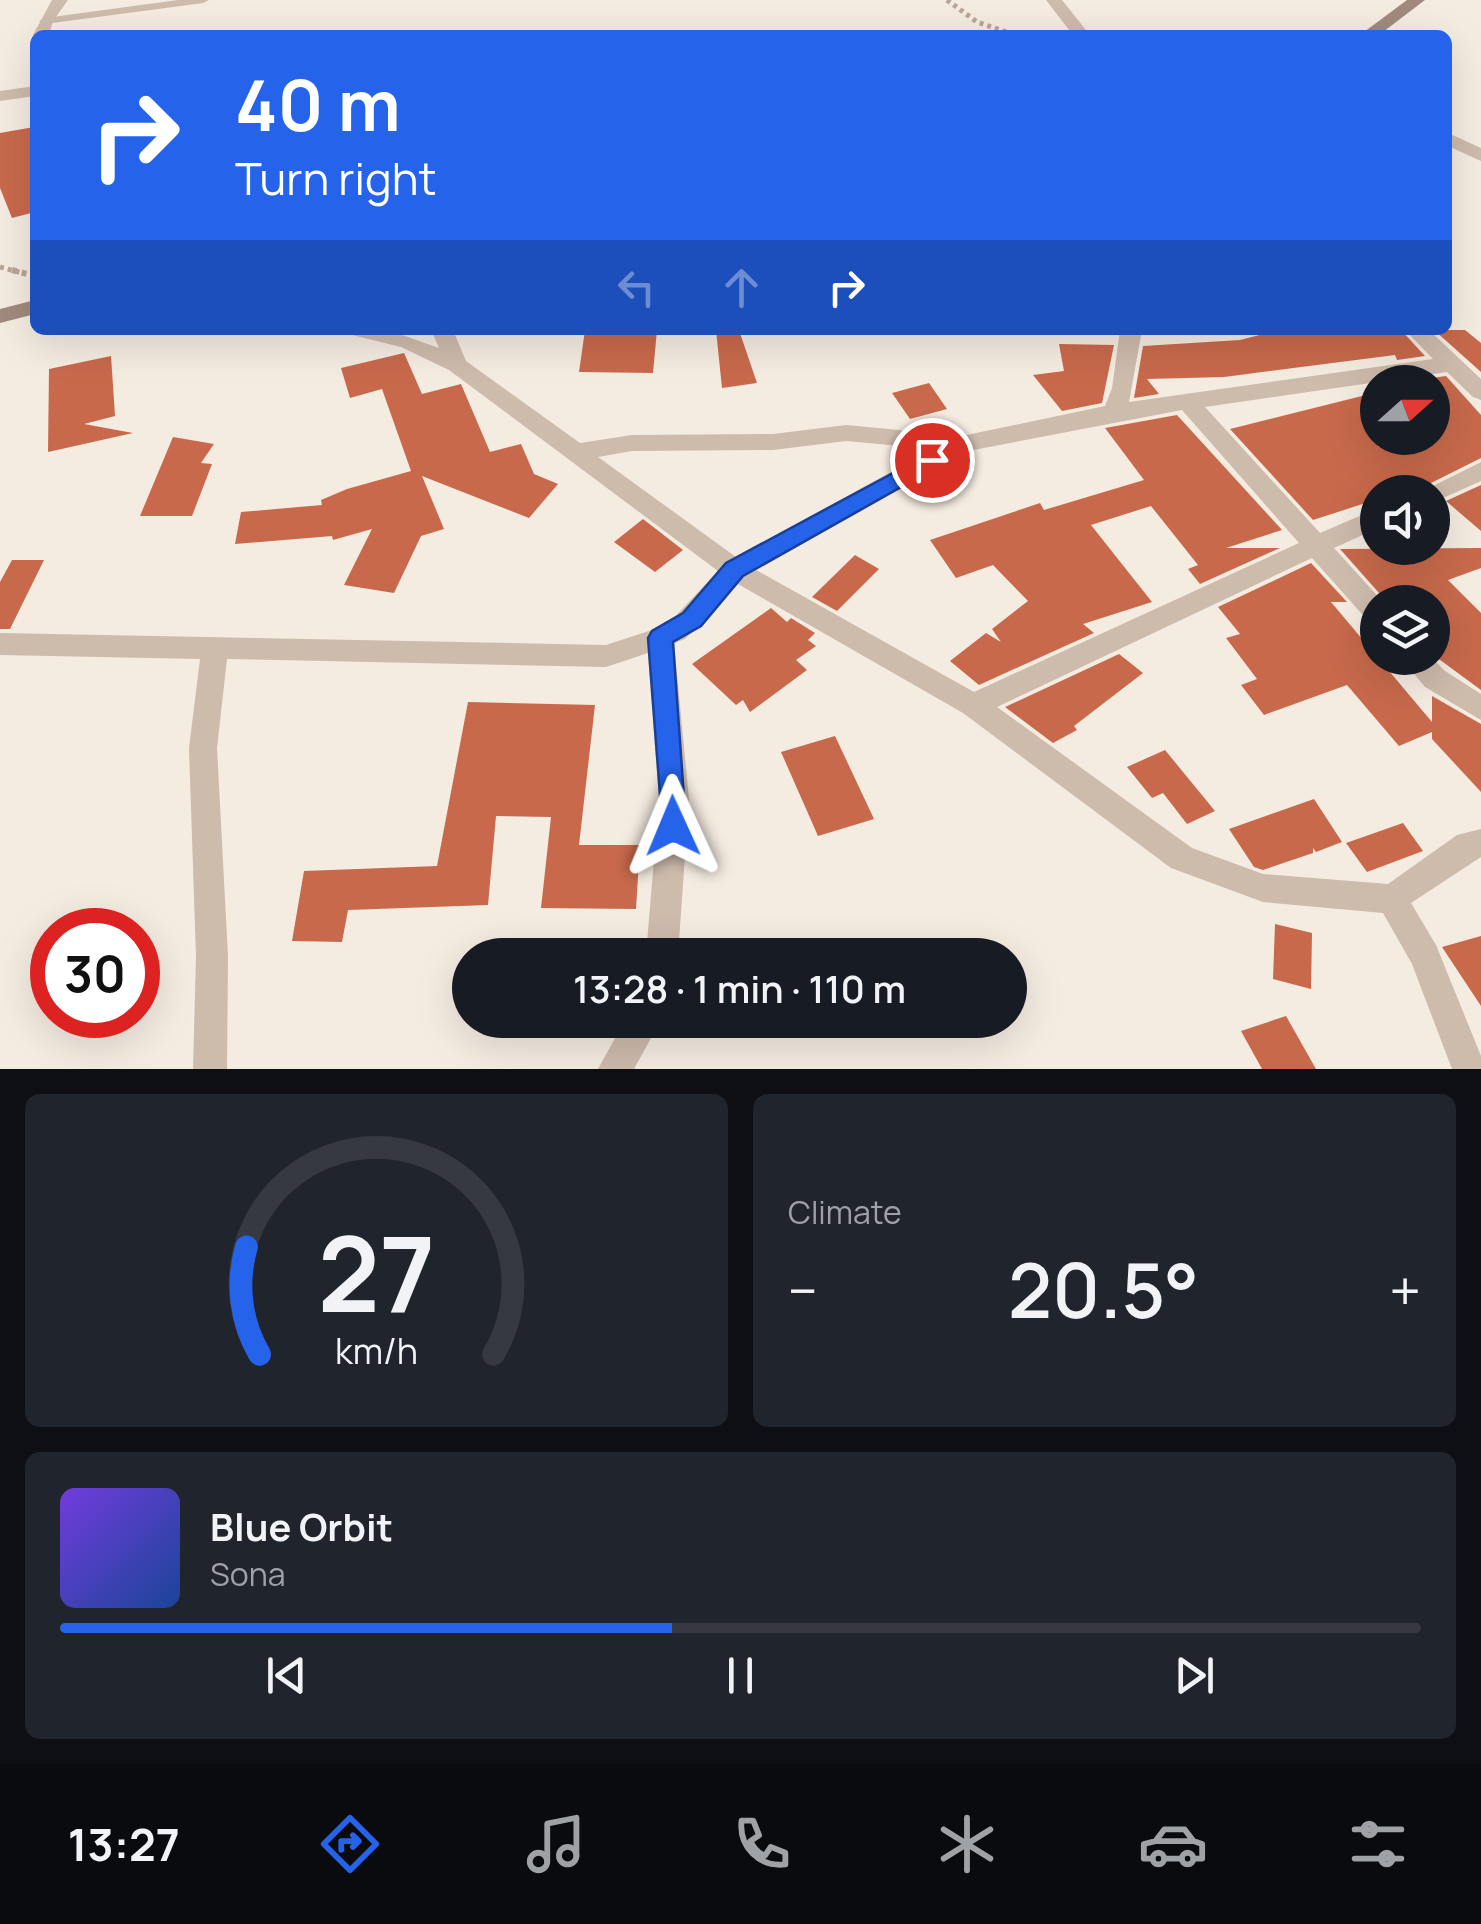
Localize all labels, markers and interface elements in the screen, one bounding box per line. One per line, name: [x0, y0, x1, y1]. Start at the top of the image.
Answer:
text: 40 m: [235, 56, 401, 152]
icon: right: [70, 70, 200, 200]
text: Turn right: [235, 147, 436, 209]
icon: left: [609, 260, 664, 315]
icon: ahead: [714, 260, 769, 315]
icon: right: [819, 260, 874, 315]
north arrow: [1360, 365, 1450, 455]
map controls: [1360, 365, 1450, 675]
pin: [890, 418, 975, 503]
icon: arrive: [905, 433, 960, 488]
button: sound: [1360, 475, 1450, 565]
button: layers: [1360, 585, 1450, 675]
position arrow: [621, 774, 725, 878]
speed limit sign: 30: [30, 908, 160, 1038]
text: 13:28 · 1 min · 110 m: [573, 962, 906, 1014]
text: Climate: [788, 1190, 902, 1234]
text: 27: [318, 1201, 435, 1343]
text: 20.5°: [1008, 1238, 1199, 1341]
text: −: [788, 1252, 818, 1328]
text: +: [1389, 1252, 1421, 1328]
text: km/h: [335, 1326, 418, 1375]
text: Blue Orbit: [210, 1500, 393, 1552]
text: Sona: [210, 1552, 285, 1596]
icon: previous: [259, 1648, 314, 1703]
icon: pause: [713, 1648, 768, 1703]
icon: next: [1167, 1648, 1222, 1703]
icon: directions: [315, 1809, 385, 1879]
icon: music: [521, 1809, 591, 1879]
icon: phone: [727, 1809, 797, 1879]
icon: climate: [932, 1809, 1002, 1879]
icon: car: [1138, 1809, 1208, 1879]
icon: filters: [1343, 1809, 1413, 1879]
text: 13:27: [68, 1813, 180, 1875]

